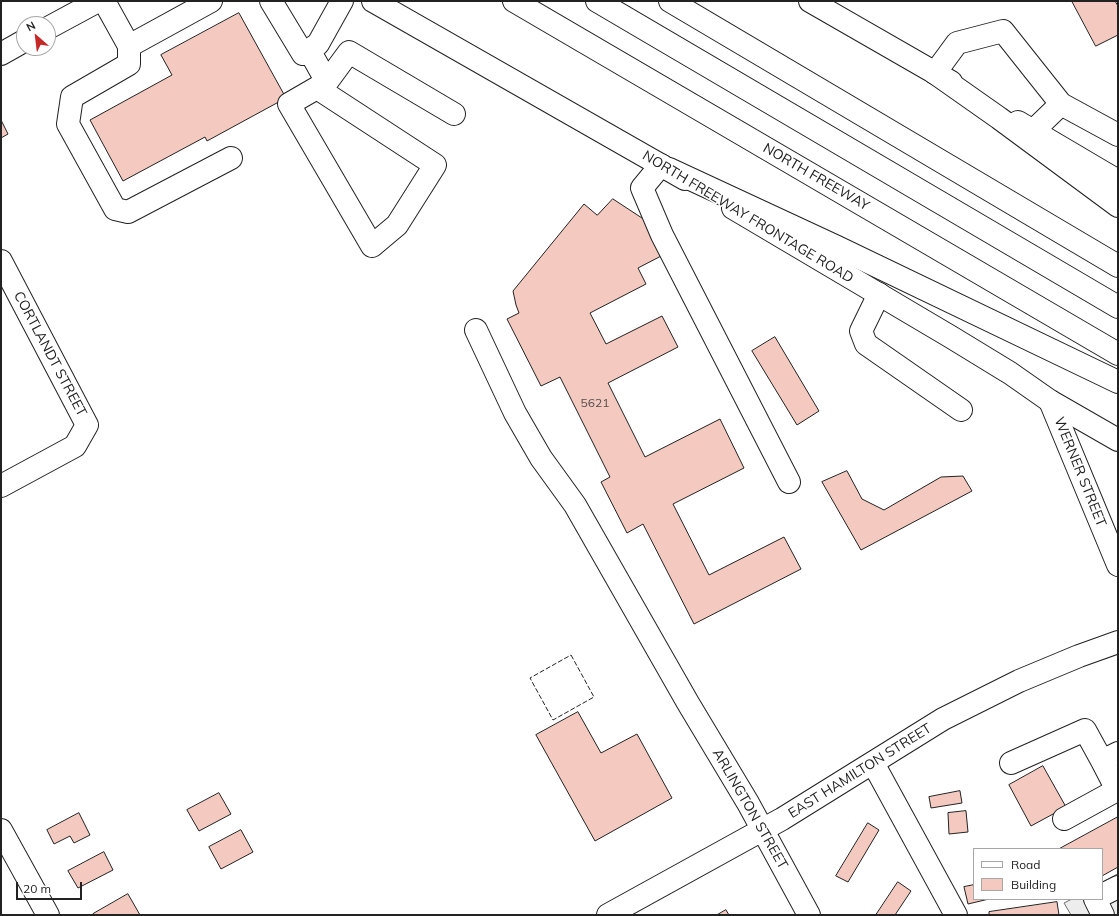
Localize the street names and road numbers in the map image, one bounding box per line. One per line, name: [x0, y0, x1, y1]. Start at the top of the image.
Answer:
street label: NORTH FREEWAY: [760, 140, 872, 214]
street label: NORTH FREEWAY FRONTAGE ROAD: [639, 147, 857, 287]
street label: CORTLANDT STREET: [10, 289, 90, 419]
street label: WERNER STREET: [1050, 415, 1110, 529]
street label: EAST HAMILTON STREET: [785, 720, 935, 822]
street label: ARLINGTON STREET: [709, 746, 791, 872]

